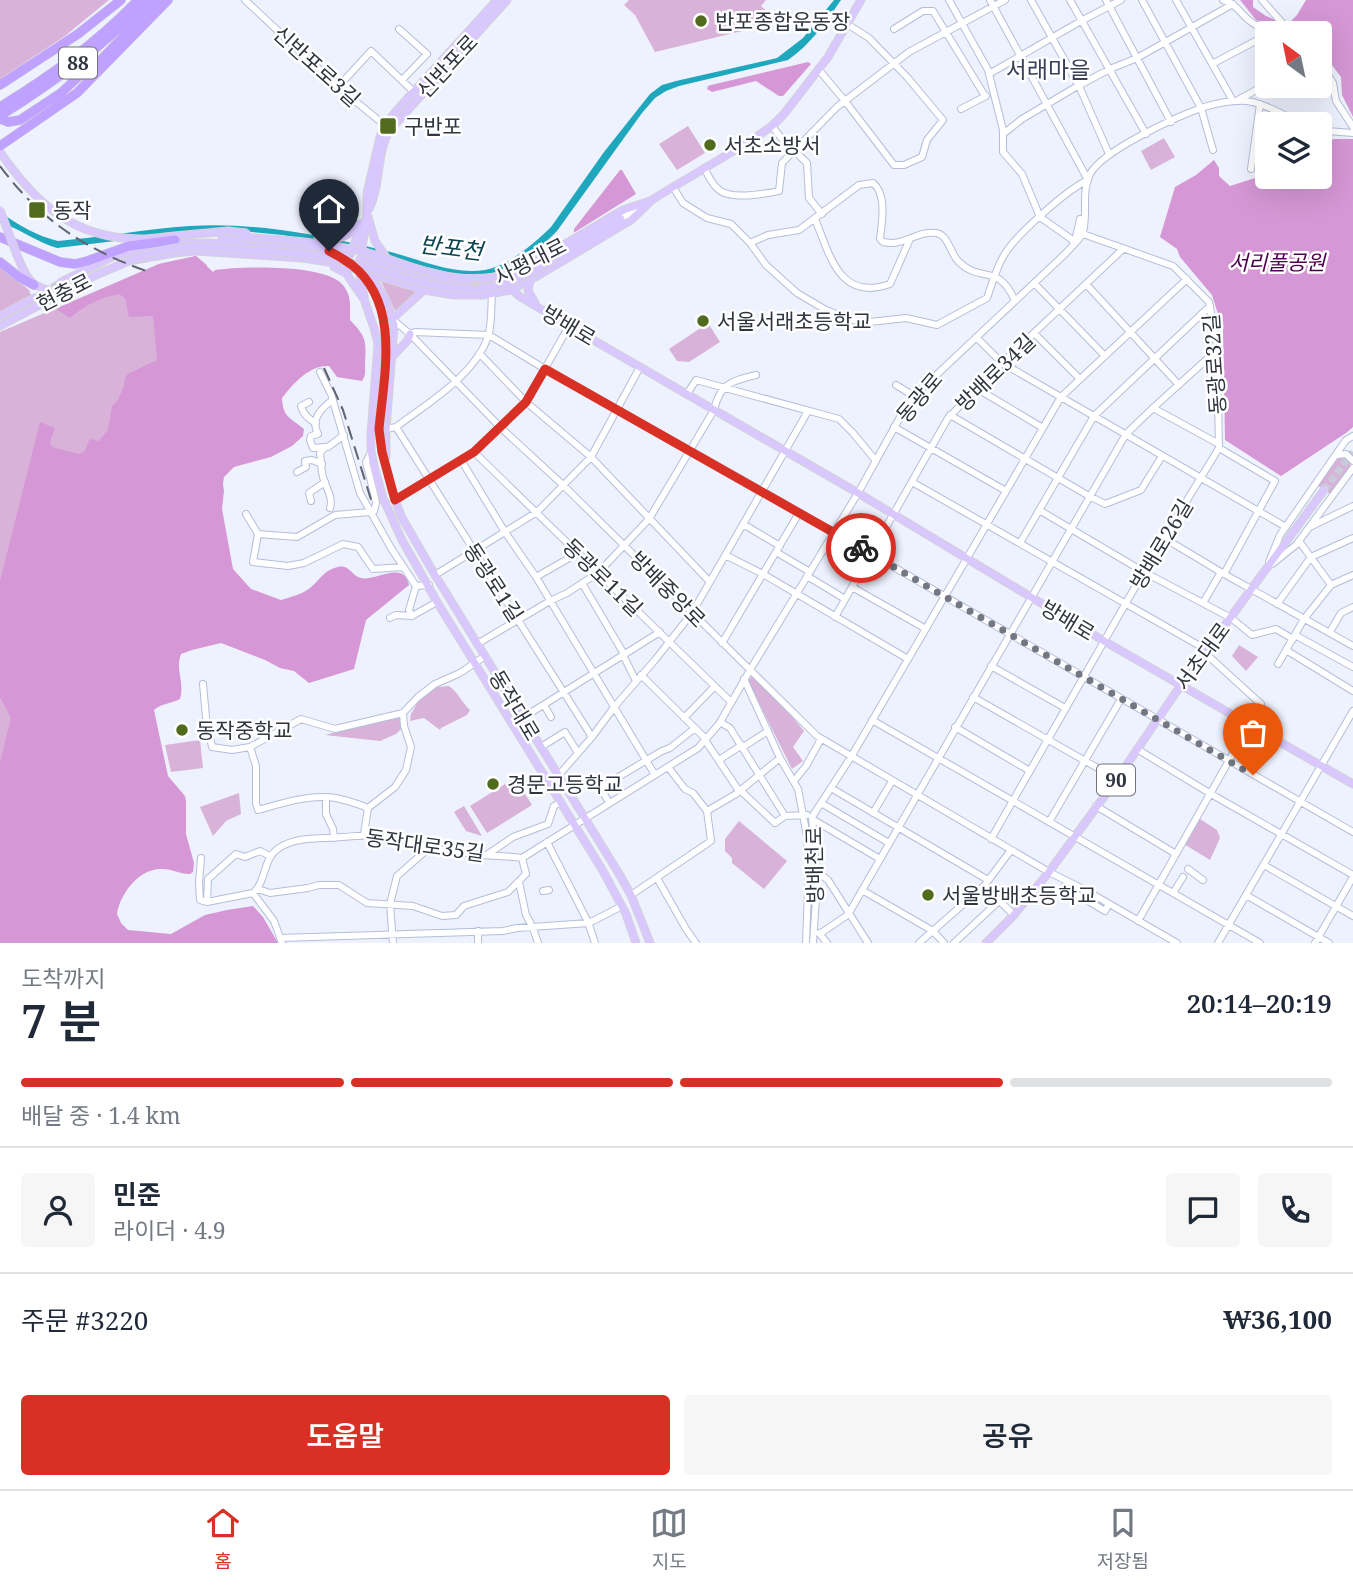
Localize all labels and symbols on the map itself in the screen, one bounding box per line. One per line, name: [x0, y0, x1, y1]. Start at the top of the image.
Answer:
place label: 반포종합운동장: [715, 7, 850, 35]
marker: 반포종합운동장: [693, 13, 709, 29]
street label: 신반포로3길: [267, 19, 367, 113]
north arrow: [1255, 21, 1332, 98]
street label: 신반포로: [410, 28, 484, 104]
road number: 88: [59, 48, 97, 78]
district label: 서래마을: [1006, 53, 1090, 85]
place label: 구반포: [404, 112, 462, 140]
marker: 구반포: [378, 116, 398, 136]
place label: 서초소방서: [724, 131, 821, 159]
marker: 서초소방서: [702, 137, 718, 153]
pin: [299, 179, 359, 251]
place label: 동작: [53, 196, 92, 224]
marker: 동작: [27, 200, 47, 220]
water label: 반포천: [418, 227, 487, 267]
street label: 사평대로: [489, 231, 571, 291]
park label: 서리풀공원: [1229, 248, 1327, 276]
street label: 현충로: [32, 266, 96, 318]
street label: 방배로: [537, 298, 601, 352]
place label: 서울서래초등학교: [717, 307, 872, 335]
marker: 서울서래초등학교: [695, 313, 711, 329]
street label: 동광로32길: [1197, 313, 1231, 415]
street label: 방배로34길: [949, 327, 1041, 417]
street label: 동광로: [890, 366, 948, 428]
street label: 방배로26길: [1123, 494, 1199, 594]
courier: [826, 513, 896, 583]
street label: 동광로11길: [557, 532, 649, 622]
street label: 동광로1길: [458, 537, 530, 627]
street label: 방배중앙로: [624, 545, 712, 633]
street label: 방배로: [1036, 593, 1100, 647]
street label: 서초대로: [1168, 617, 1236, 695]
street label: 동작대로: [483, 665, 547, 745]
pin: [1223, 703, 1283, 775]
place label: 동작중학교: [196, 716, 293, 744]
marker: 동작중학교: [174, 722, 190, 738]
road number: 90: [1097, 764, 1135, 796]
place label: 경문고등학교: [507, 770, 623, 798]
marker: 경문고등학교: [485, 776, 501, 792]
street label: 동작대로35길: [364, 823, 486, 867]
street label: 방배천로: [799, 826, 829, 904]
place label: 서울방배초등학교: [942, 881, 1097, 909]
marker: 서울방배초등학교: [920, 887, 936, 903]

